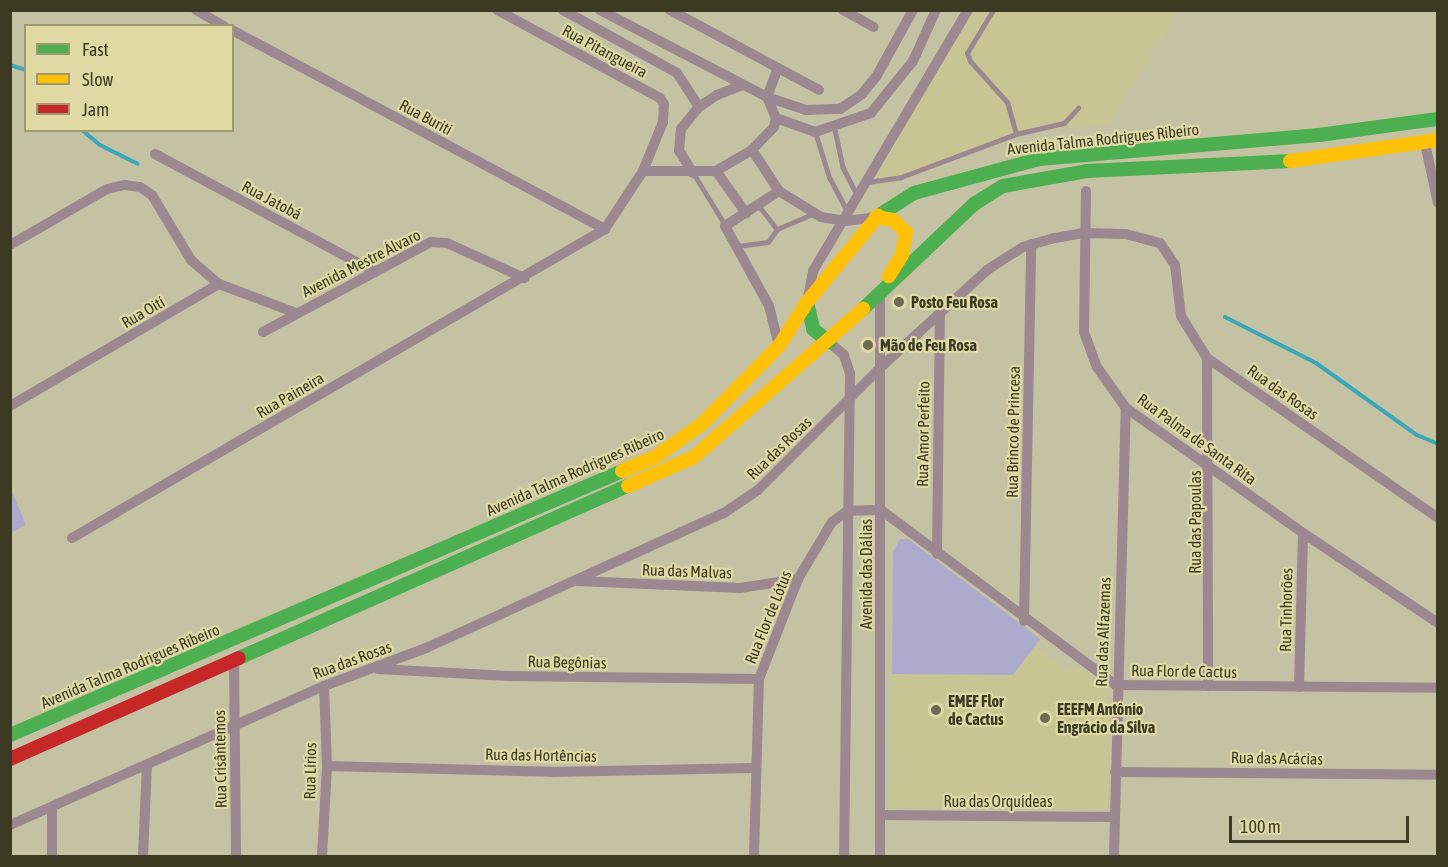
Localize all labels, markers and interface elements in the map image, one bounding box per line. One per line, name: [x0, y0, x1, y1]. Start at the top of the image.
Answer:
street label: Rua Pitangueira: [559, 21, 651, 81]
legend: [24, 24, 234, 132]
text: Fast: [82, 39, 109, 60]
text: Slow: [82, 69, 113, 90]
street label: Rua Buriti: [396, 95, 456, 139]
text: Jam: [82, 99, 109, 120]
street label: Avenida Talma Rodrigues Ribeiro: [1006, 119, 1200, 159]
street label: Rua Jatobá: [239, 176, 305, 224]
street label: Avenida Mestre Álvaro: [298, 225, 424, 301]
street label: Rua Oití: [118, 292, 168, 332]
place label: Posto Feu Rosa: [911, 292, 998, 312]
marker: Posto Feu Rosa: [892, 295, 906, 309]
place label: Mão de Feu Rosa: [880, 335, 977, 355]
marker: Mão de Feu Rosa: [861, 338, 875, 352]
street label: Rua das Rosas: [1244, 360, 1322, 424]
street label: Rua Brinco de Princesa: [1002, 366, 1024, 498]
street label: Rua Paineira: [253, 368, 327, 422]
street label: Rua Amor Perfeito: [912, 381, 934, 487]
street label: Rua Palma de Santa Rita: [1134, 389, 1260, 489]
street label: Rua das Rosas: [743, 412, 815, 484]
street label: Avenida Talma Rodrigues Ribeiro: [483, 424, 667, 520]
street label: Rua das Papoulas: [1185, 470, 1205, 574]
street label: Avenida das Dálias: [856, 519, 876, 629]
street label: Rua das Malvas: [642, 560, 732, 582]
street label: Rua Flor de Lótus: [741, 567, 795, 667]
street label: Rua Tinhorões: [1276, 568, 1296, 652]
street label: Rua das Alfazemas: [1091, 577, 1115, 687]
street label: Avenida Talma Rodrigues Ribeiro: [38, 620, 222, 712]
street label: Rua das Rosas: [310, 637, 394, 683]
street label: Rua Begônias: [527, 652, 607, 672]
street label: Rua Flor de Cactus: [1131, 660, 1237, 682]
place label: EMEF Flor de Cactus: [948, 691, 1004, 729]
place label: EEEFM Antônio Engrácio da Silva: [1057, 699, 1155, 737]
marker: EMEF Flor de Cactus: [929, 703, 943, 717]
street label: Rua Crisântemos: [210, 710, 230, 808]
marker: EEEFM Antônio Engrácio da Silva: [1038, 711, 1052, 725]
street label: Rua Lírios: [300, 742, 320, 800]
street label: Rua das Hortências: [485, 744, 597, 766]
street label: Rua das Acácias: [1231, 748, 1323, 768]
street label: Rua das Orquídeas: [943, 791, 1053, 811]
scale bar: [1232, 804, 1412, 842]
text: 100 m: [1240, 816, 1281, 837]

